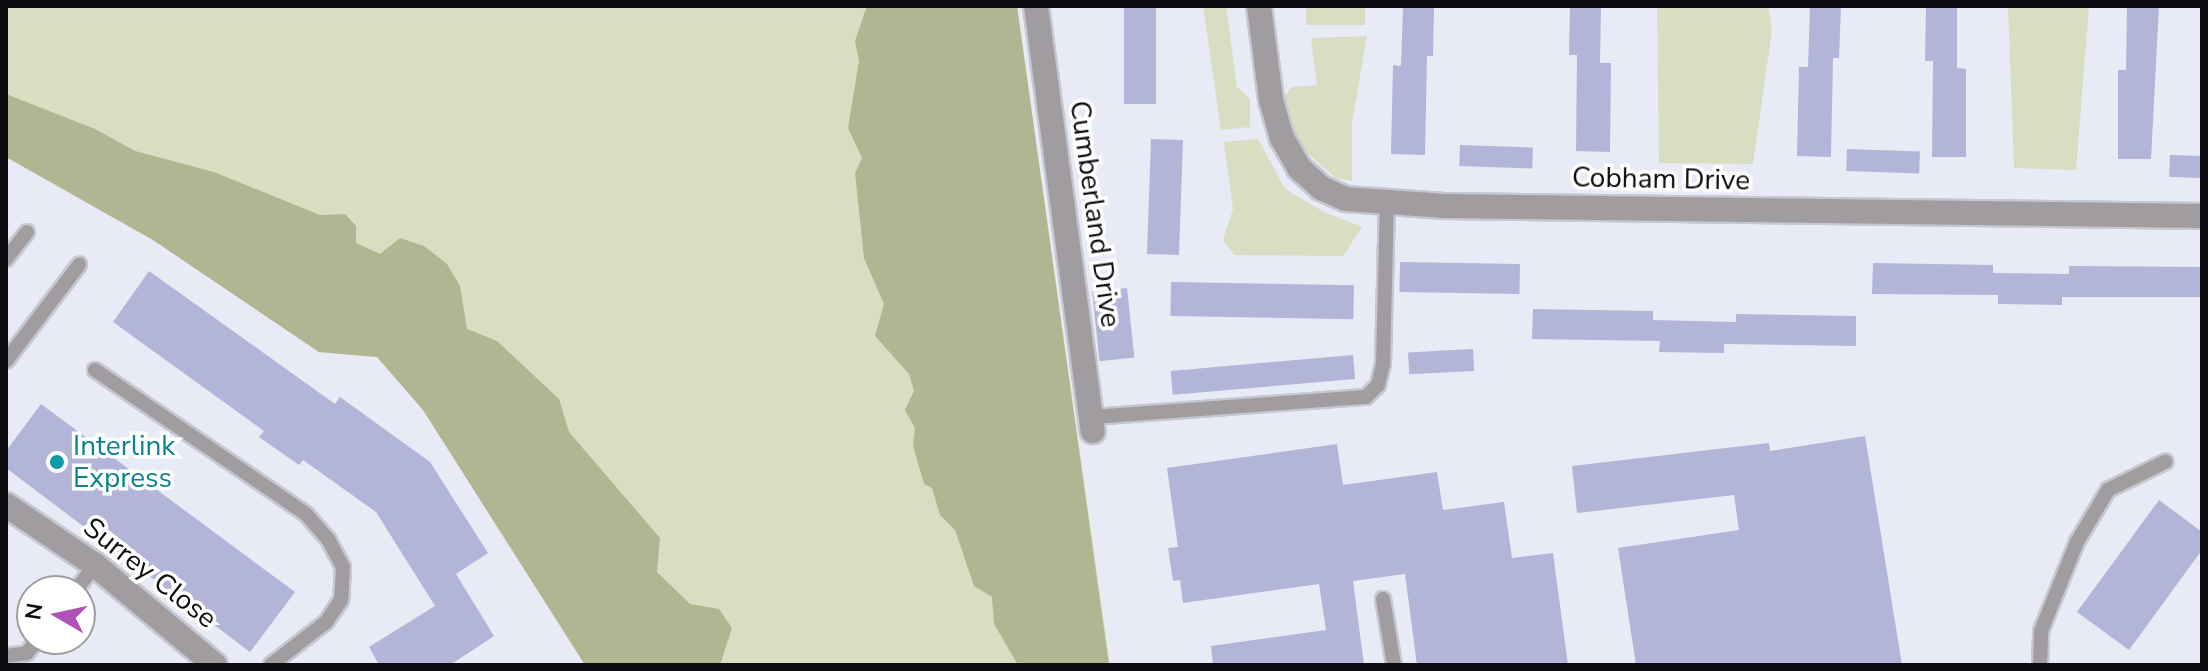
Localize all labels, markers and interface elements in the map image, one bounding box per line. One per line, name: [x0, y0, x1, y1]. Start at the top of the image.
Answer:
street label: Cumberland Drive: [1062, 99, 1128, 329]
street label: Cobham Drive: [1572, 161, 1750, 197]
place label: Interlink Express: [73, 429, 175, 495]
marker: Interlink Express: [48, 453, 66, 471]
street label: Surrey Close: [77, 511, 223, 635]
north arrow: [16, 575, 96, 655]
text: N: [18, 601, 50, 622]

